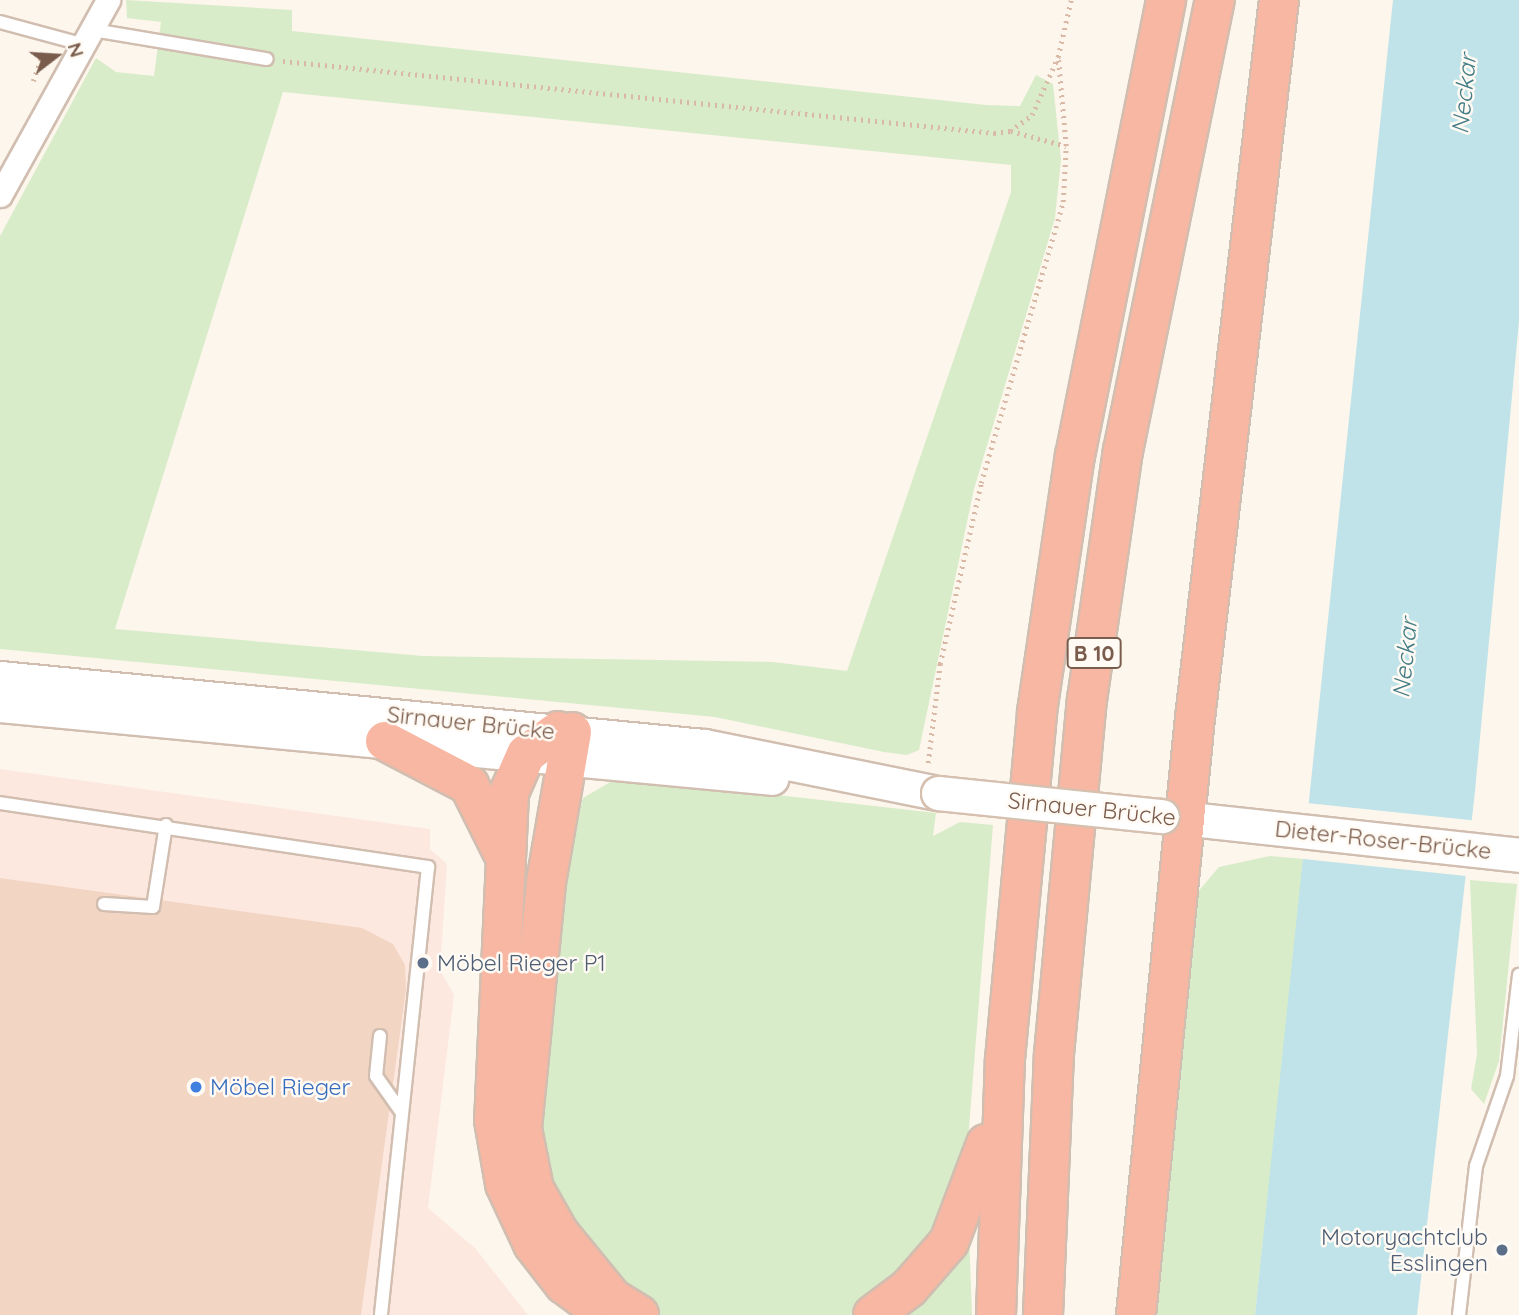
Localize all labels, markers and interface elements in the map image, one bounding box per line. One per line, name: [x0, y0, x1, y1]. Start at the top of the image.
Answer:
north arrow: [21, 21, 91, 91]
text: N: [63, 40, 90, 60]
water label: Neckar: [1445, 53, 1483, 135]
water label: Neckar: [1386, 617, 1424, 699]
road number: B 10: [1066, 636, 1122, 670]
street label: Sirnauer Brücke: [386, 700, 556, 746]
street label: Sirnauer Brücke: [1007, 786, 1177, 832]
street label: Dieter-Roser-Brücke: [1273, 815, 1493, 865]
place label: Möbel Rieger P1: [437, 949, 606, 977]
marker: Möbel Rieger P1: [415, 955, 431, 971]
place label: Möbel Rieger: [210, 1073, 350, 1101]
marker: Möbel Rieger: [188, 1079, 204, 1095]
place label: Motoryachtclub Esslingen: [1321, 1223, 1488, 1277]
marker: Motoryachtclub Esslingen: [1494, 1242, 1510, 1258]

